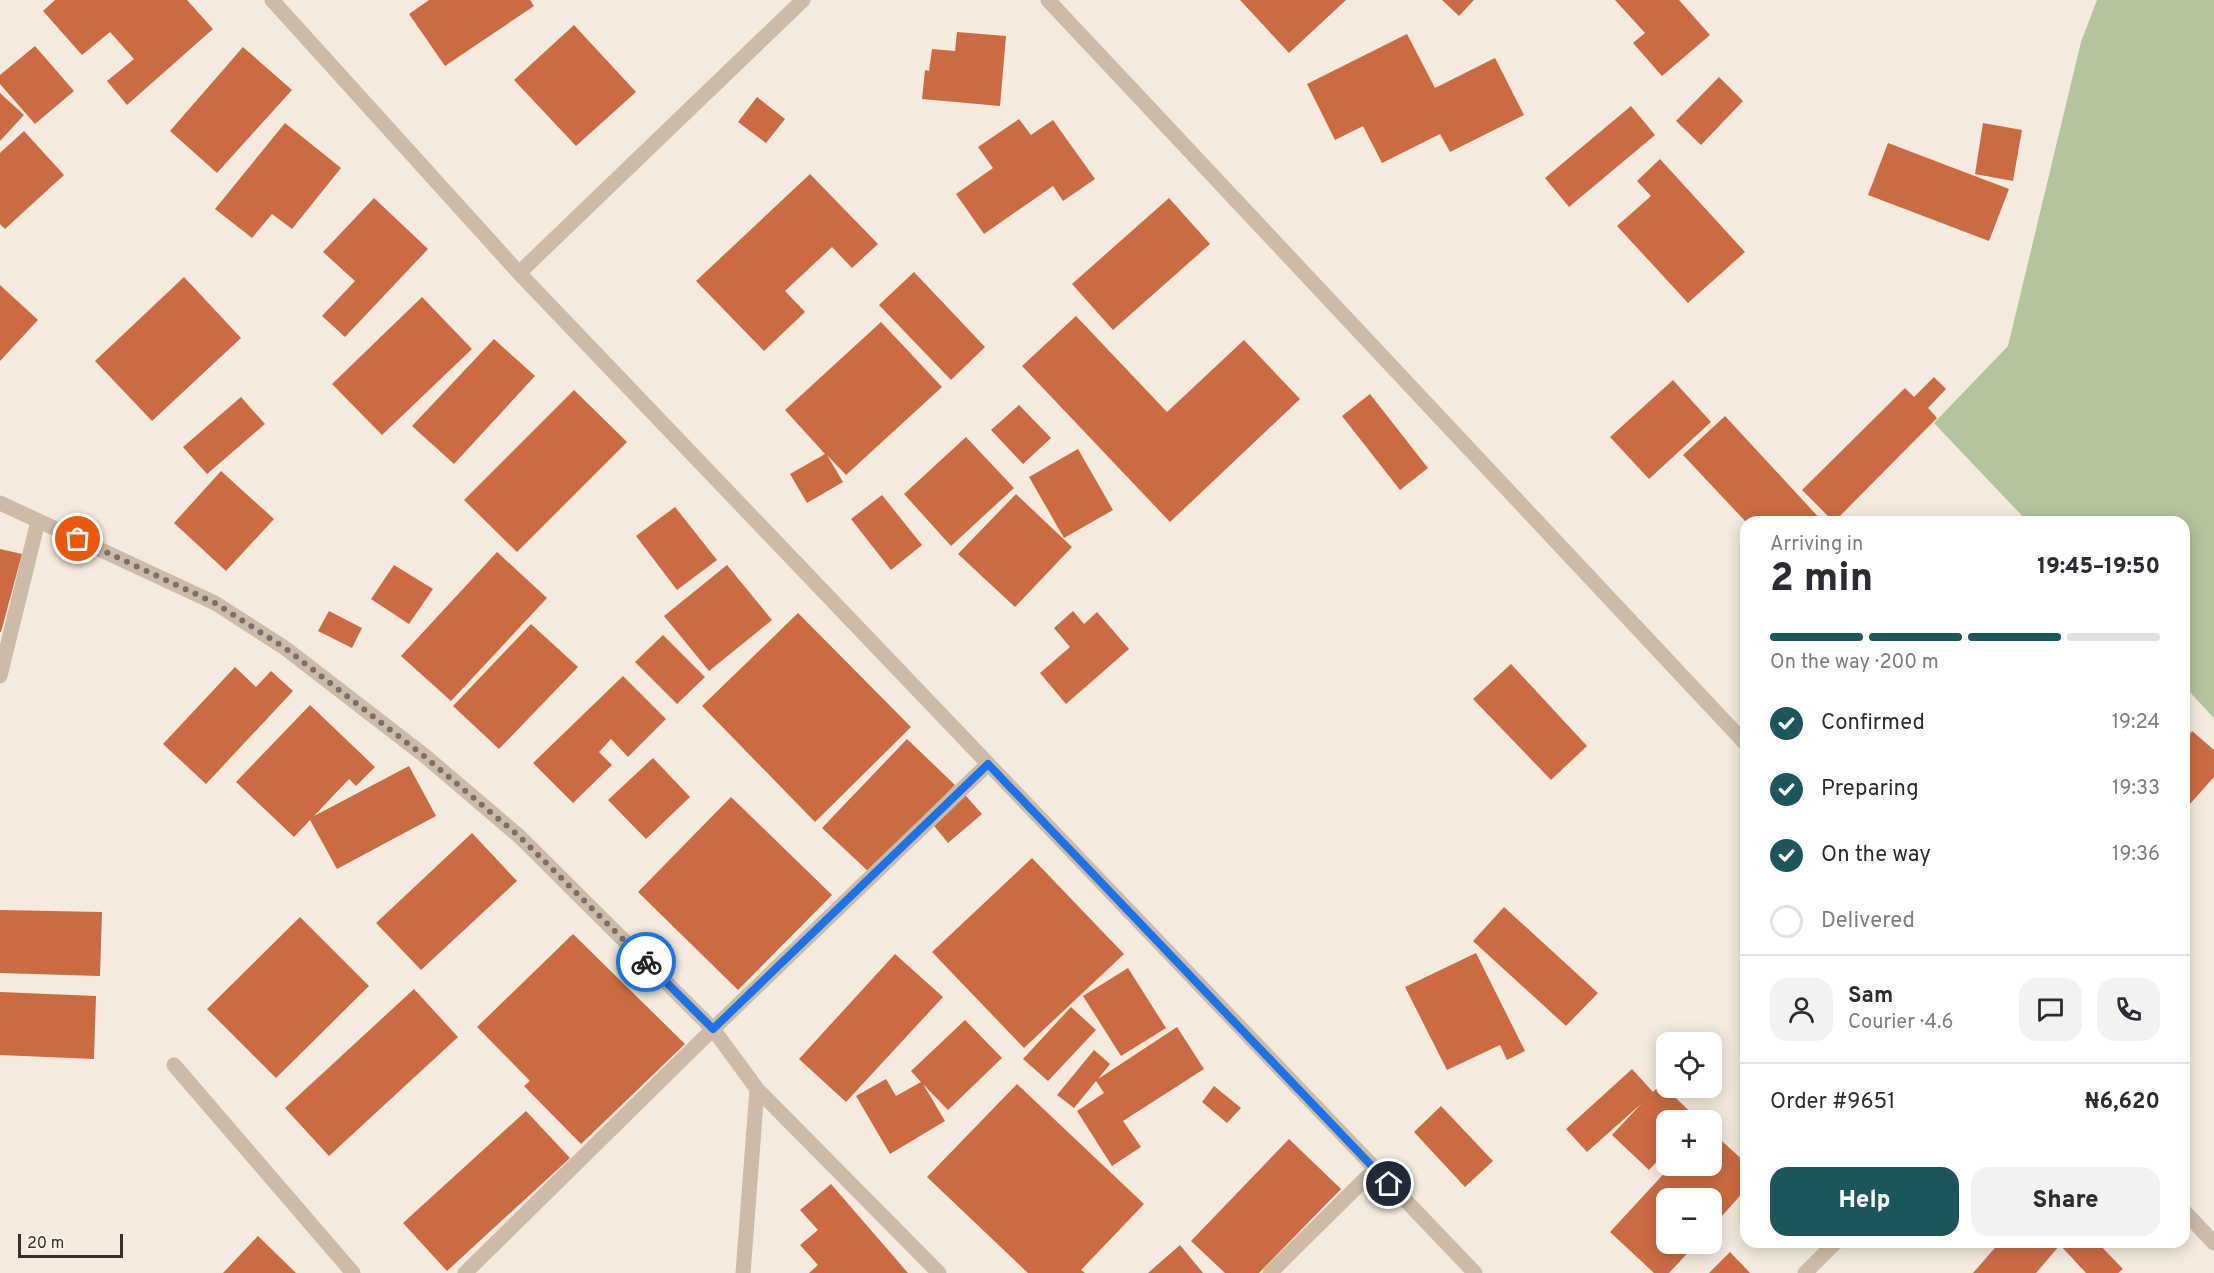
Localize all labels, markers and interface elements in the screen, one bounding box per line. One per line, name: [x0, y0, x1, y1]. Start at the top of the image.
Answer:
pin: [52, 513, 103, 564]
icon: bag: [61, 522, 94, 555]
text: Arriving in: [1770, 532, 1863, 558]
text: 19:45–19:50: [2037, 554, 2160, 581]
text: 2 min: [1770, 556, 1873, 605]
text: On the way · 200 m: [1770, 650, 1939, 676]
icon: check: [1770, 707, 1803, 740]
text: Confirmed: [1821, 710, 1925, 737]
text: 19:24: [2112, 710, 2160, 736]
icon: check: [1770, 773, 1803, 806]
text: Preparing: [1821, 776, 1919, 803]
text: 19:33: [2112, 776, 2160, 802]
icon: check: [1770, 839, 1803, 872]
text: On the way: [1821, 842, 1931, 869]
text: 19:36: [2112, 842, 2160, 868]
text: Delivered: [1821, 908, 1915, 935]
courier: [616, 932, 676, 992]
icon: bike: [630, 946, 663, 979]
button: person: [1770, 978, 1833, 1041]
button: chat: [2019, 978, 2082, 1041]
button: phone: [2097, 978, 2160, 1041]
text: Sam: [1848, 983, 1893, 1010]
text: Courier · 4.6: [1848, 1010, 1953, 1036]
map controls: [1656, 1032, 1722, 1254]
button: locate: [1656, 1032, 1722, 1098]
text: Order #9651: [1770, 1089, 1895, 1116]
text: ₦6,620: [2085, 1089, 2160, 1116]
button: +: [1656, 1110, 1722, 1176]
pin: [1363, 1158, 1414, 1209]
icon: home: [1372, 1167, 1405, 1200]
button: Help: [1770, 1167, 1959, 1236]
button: Share: [1971, 1167, 2160, 1236]
button: −: [1656, 1188, 1722, 1254]
scale bar: [18, 1231, 123, 1258]
text: 20 m: [27, 1234, 64, 1254]

